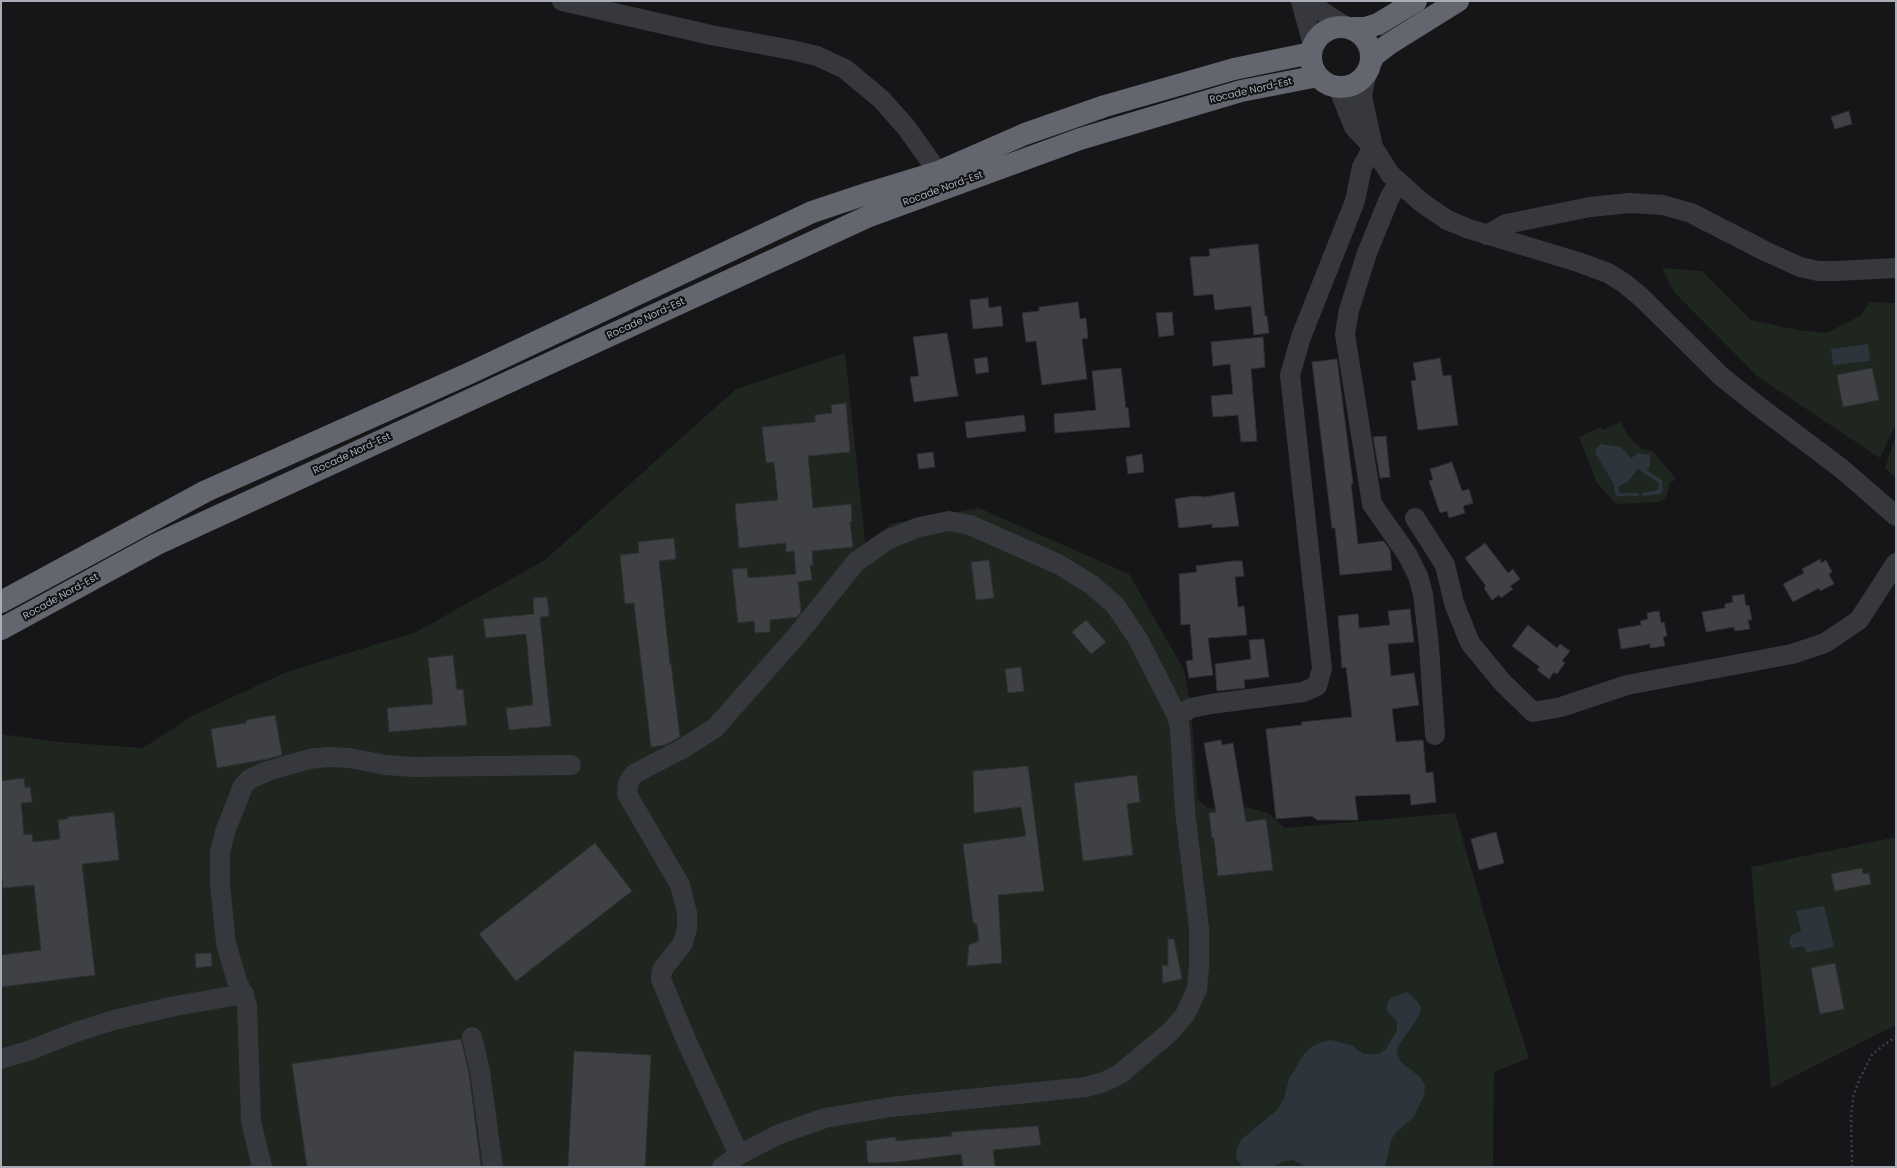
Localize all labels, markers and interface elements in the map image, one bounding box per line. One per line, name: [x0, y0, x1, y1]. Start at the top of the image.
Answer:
street label: Rocade Nord-Est: [1209, 76, 1293, 106]
street label: Rocade Nord-Est: [901, 169, 985, 209]
street label: Rocade Nord-Est: [605, 296, 687, 342]
street label: Rocade Nord-Est: [311, 431, 393, 477]
street label: Rocade Nord-Est: [21, 571, 101, 623]

